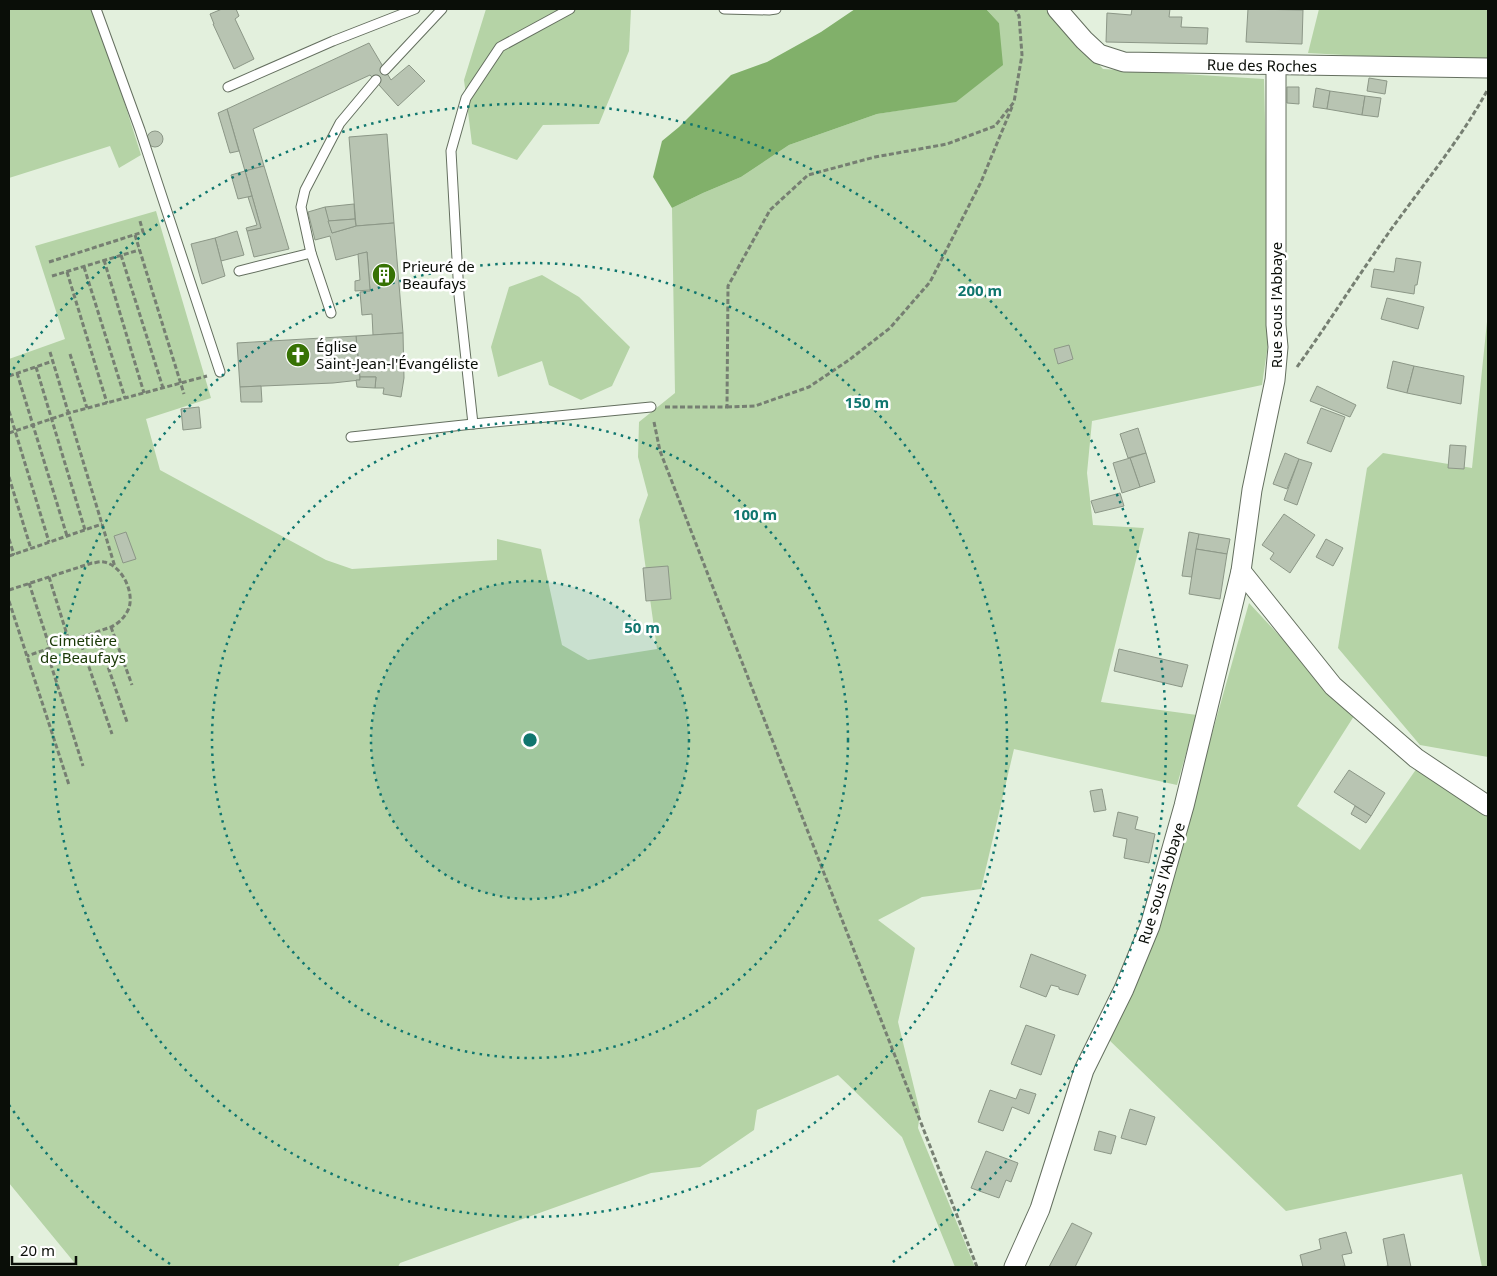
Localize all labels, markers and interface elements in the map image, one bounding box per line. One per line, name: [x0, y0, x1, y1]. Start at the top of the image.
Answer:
street label: Rue des Roches: [1207, 54, 1317, 76]
street label: Rue sous l'Abbaye: [1266, 242, 1286, 368]
place label: Prieuré de Beaufays: [402, 256, 475, 293]
building icon: Prieuré de Beaufays: [371, 262, 397, 288]
text: 200 m: [958, 280, 1002, 300]
place label: Église Saint-Jean-l'Évangéliste: [316, 336, 478, 373]
church icon: Église Saint-Jean-l'Évangéliste: [285, 342, 311, 368]
text: 150 m: [845, 392, 889, 412]
text: 100 m: [733, 504, 777, 524]
text: 50 m: [624, 617, 660, 637]
park label: Cimetière de Beaufays: [40, 630, 126, 667]
centre of rings: [521, 731, 539, 749]
street label: Rue sous l'Abbaye: [1133, 820, 1189, 946]
scale bar: [12, 1234, 76, 1266]
text: 20 m: [20, 1240, 55, 1260]

